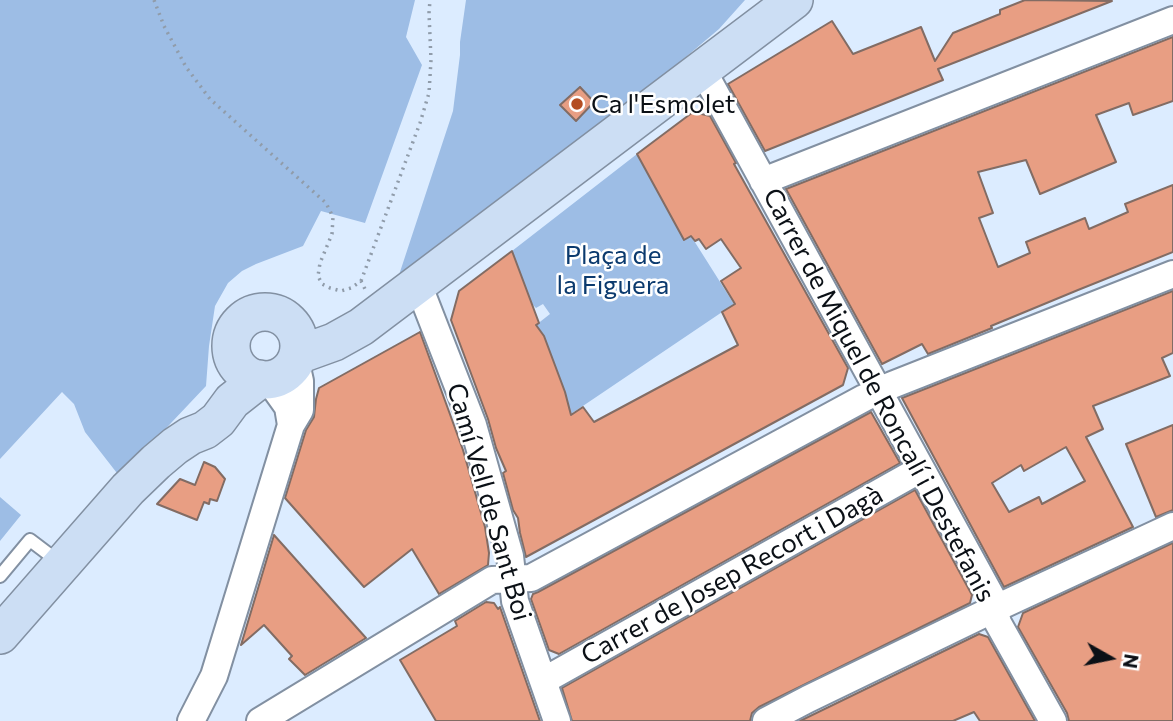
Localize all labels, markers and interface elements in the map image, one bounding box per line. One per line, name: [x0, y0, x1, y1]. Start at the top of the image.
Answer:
place label: Ca l'Esmolet: [591, 88, 735, 120]
marker: Ca l'Esmolet: [569, 96, 585, 112]
street label: Carrer de Miquel de Roncalí i Destefanis: [756, 183, 1002, 607]
park label: Plaça de la Figuera: [557, 239, 669, 300]
street label: Camí Vell de Sant Boi: [440, 380, 538, 624]
street label: Carrer de Josep Recort i Dagà: [576, 479, 888, 671]
north arrow: [1075, 623, 1145, 693]
text: N: [1119, 653, 1144, 670]

